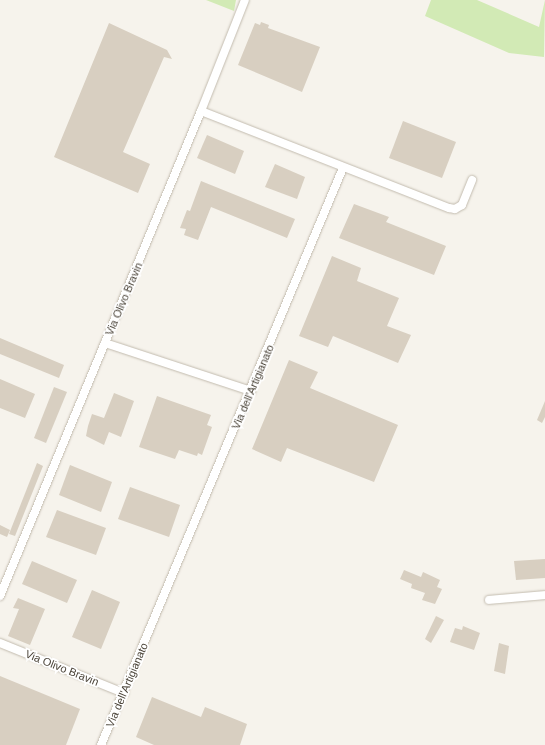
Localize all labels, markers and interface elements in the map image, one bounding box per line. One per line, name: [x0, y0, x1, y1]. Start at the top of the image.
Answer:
street label: Via Olivo Bravin: [103, 260, 145, 338]
street label: Via dell'Artigianato: [229, 343, 277, 431]
street label: Via dell'Artigianato: [103, 641, 151, 729]
street label: Via Olivo Bravin: [23, 647, 101, 689]

